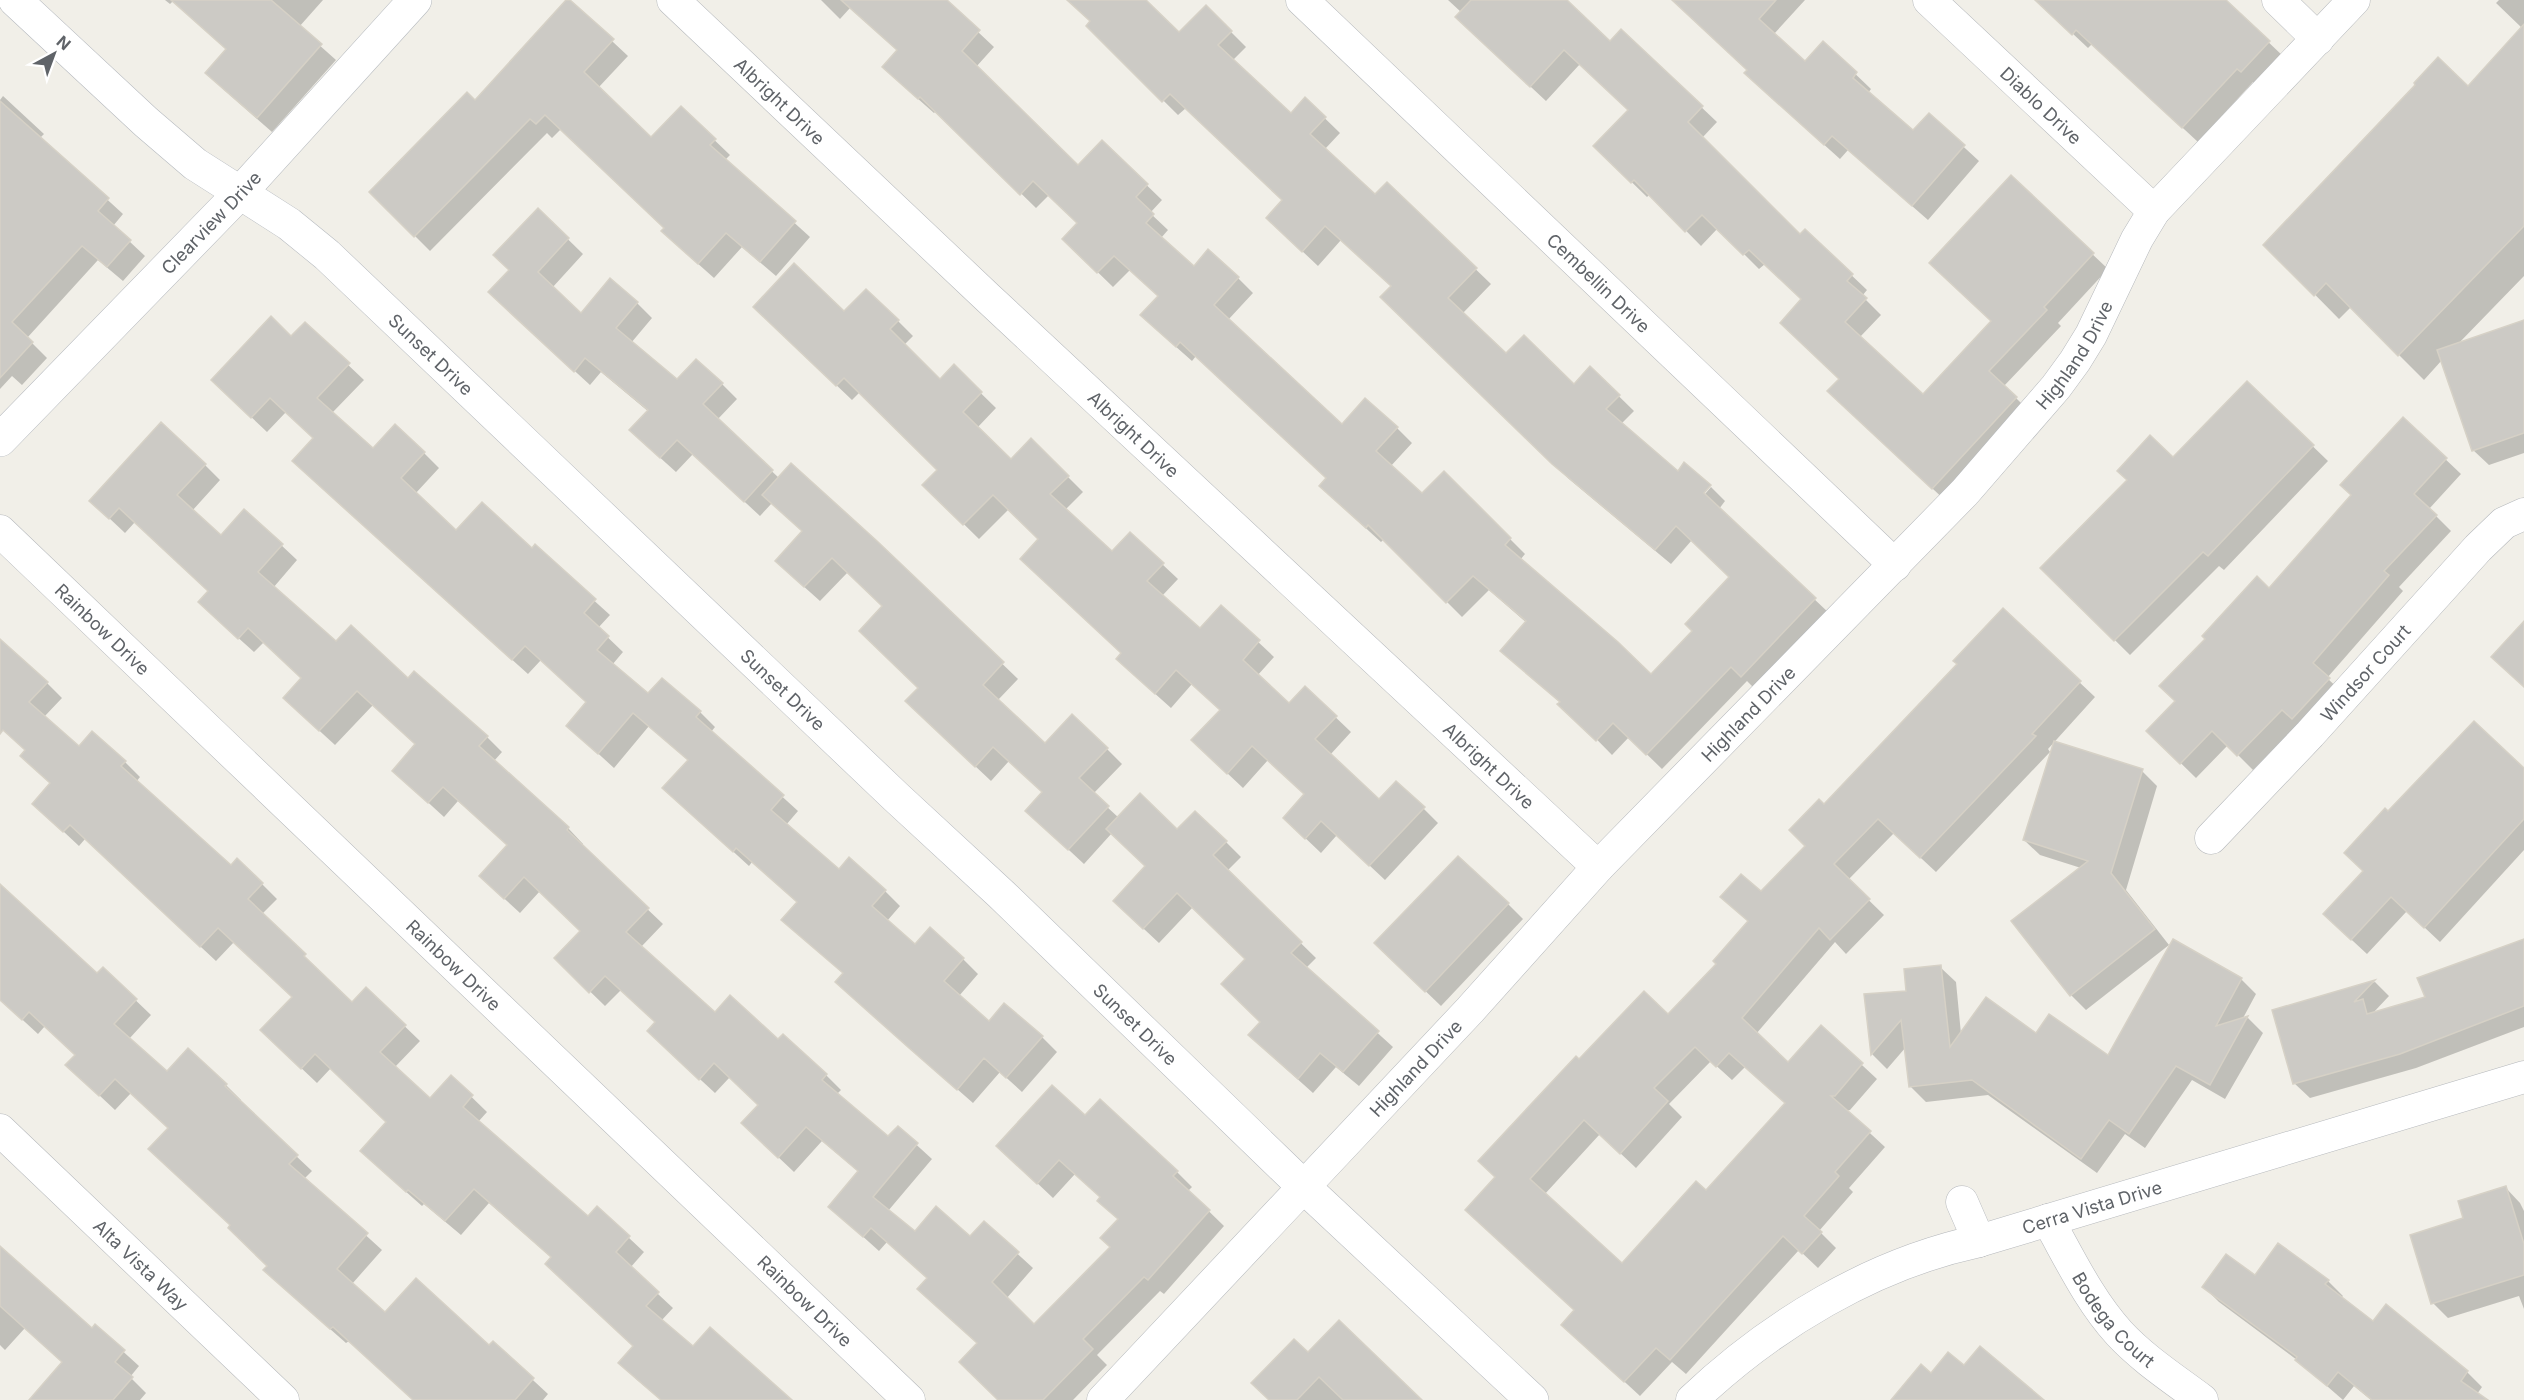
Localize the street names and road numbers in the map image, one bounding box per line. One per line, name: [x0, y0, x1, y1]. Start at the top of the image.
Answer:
street label: Albright Drive: [730, 53, 829, 149]
street label: Diablo Drive: [1996, 62, 2086, 148]
street label: Clearview Drive: [157, 167, 265, 278]
street label: Cembellin Drive: [1543, 229, 1655, 337]
street label: Highland Drive: [2031, 297, 2116, 413]
street label: Sunset Drive: [385, 309, 478, 399]
street label: Albright Drive: [1084, 387, 1184, 481]
street label: Rainbow Drive: [51, 579, 154, 679]
street label: Windsor Court: [2316, 620, 2414, 726]
street label: Sunset Drive: [737, 644, 830, 734]
street label: Highland Drive: [1697, 662, 1799, 766]
street label: Albright Drive: [1439, 718, 1539, 813]
street label: Rainbow Drive: [402, 915, 506, 1015]
street label: Sunset Drive: [1089, 979, 1182, 1069]
street label: Highland Drive: [1365, 1015, 1466, 1121]
street label: Cerra Vista Drive: [2020, 1176, 2164, 1238]
street label: Alta Vista Way: [90, 1215, 193, 1314]
street label: Rainbow Drive: [754, 1251, 857, 1351]
street label: Bodega Court: [2068, 1268, 2159, 1372]

